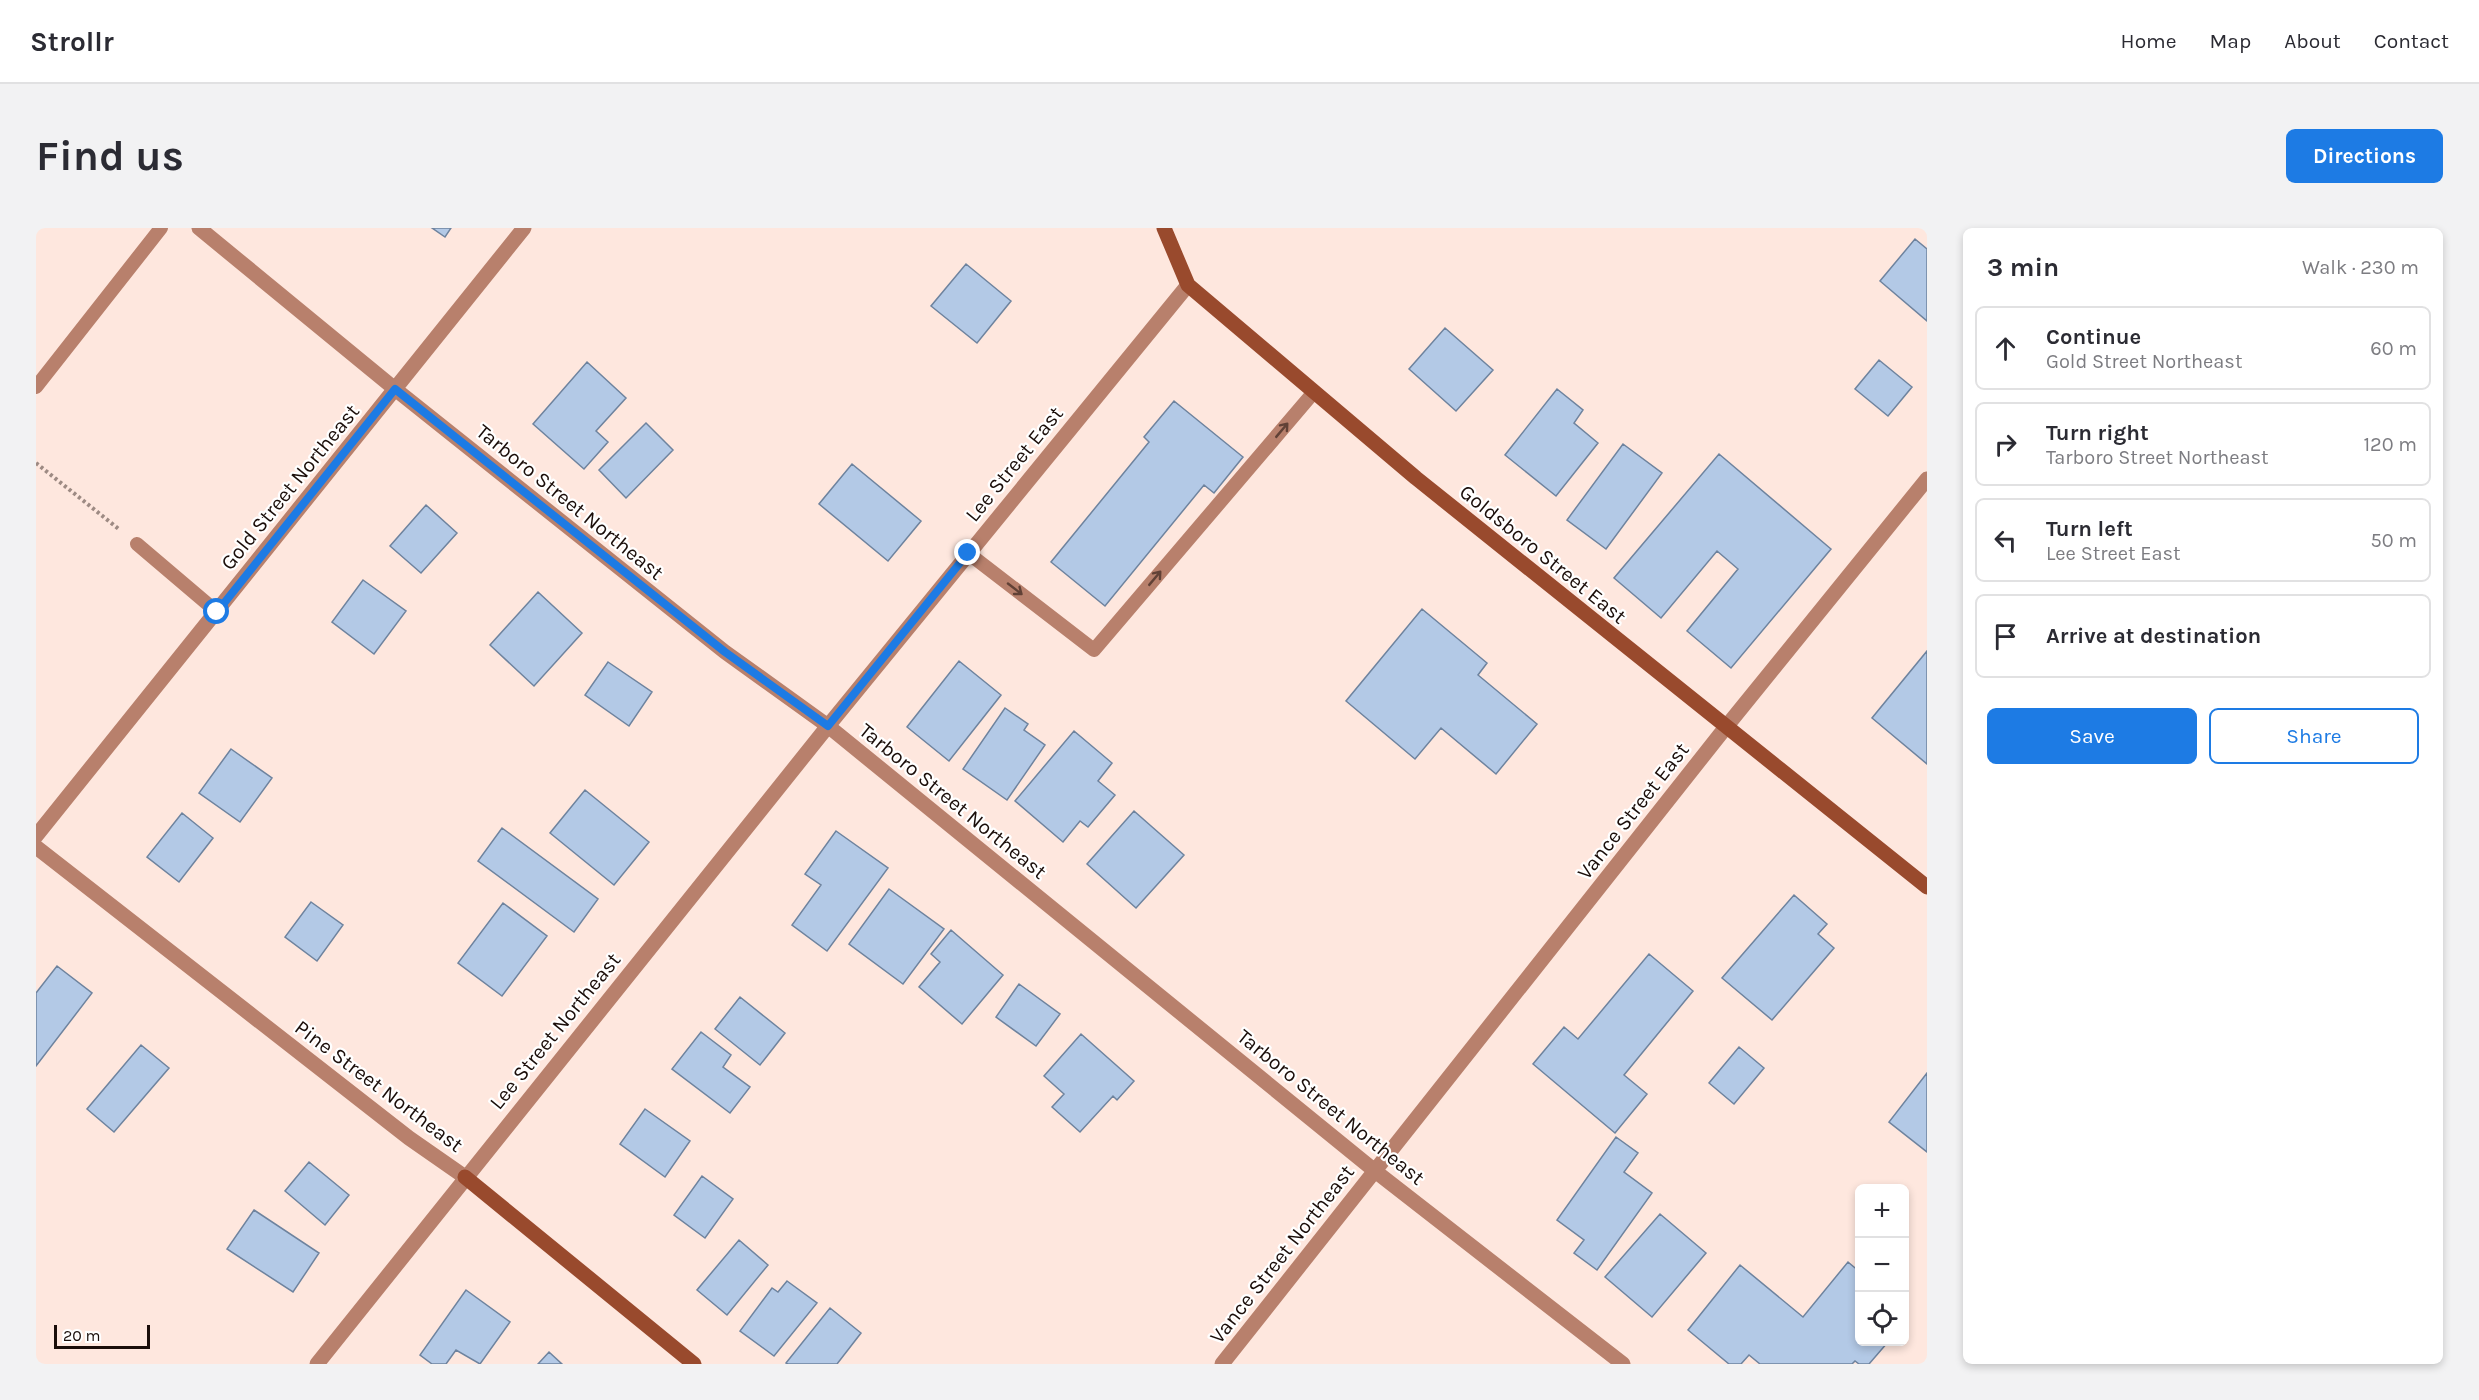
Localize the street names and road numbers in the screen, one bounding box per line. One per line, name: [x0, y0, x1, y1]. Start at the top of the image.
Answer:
street label: Gold Street Northeast: [216, 399, 364, 575]
street label: Lee Street East: [960, 401, 1068, 526]
street label: Tarboro Street Northeast: [472, 419, 668, 585]
street label: Goldsboro Street East: [1455, 479, 1631, 629]
street label: Tarboro Street Northeast: [855, 718, 1051, 884]
street label: Vance Street East: [1572, 738, 1694, 884]
street label: Lee Street Northeast: [485, 948, 626, 1114]
street label: Pine Street Northeast: [290, 1015, 468, 1157]
street label: Tarboro Street Northeast: [1233, 1024, 1429, 1190]
street label: Vance Street Northeast: [1205, 1160, 1359, 1348]

